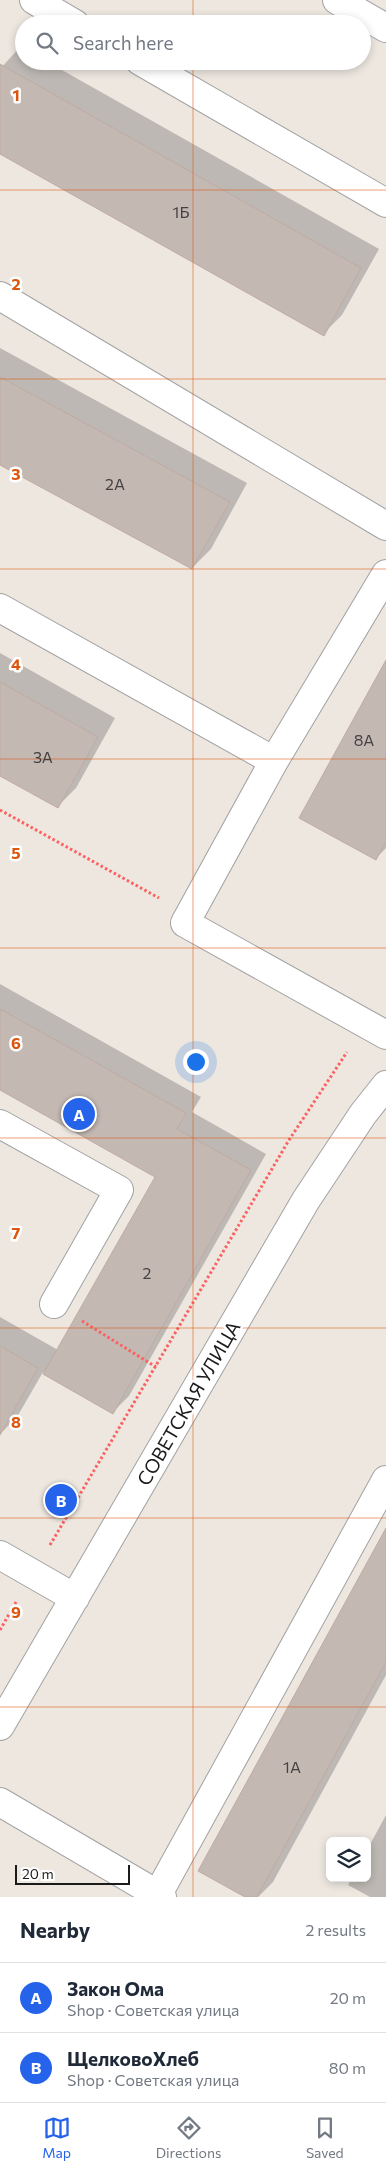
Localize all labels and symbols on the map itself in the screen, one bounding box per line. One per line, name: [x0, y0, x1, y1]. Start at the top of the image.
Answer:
text: 1: [12, 85, 20, 104]
house number: 1Б: [173, 202, 189, 221]
text: 2: [11, 274, 21, 293]
text: 3: [11, 464, 21, 483]
house number: 2А: [105, 474, 125, 493]
text: 4: [11, 654, 21, 673]
house number: 8А: [354, 730, 374, 749]
house number: 3А: [33, 747, 53, 766]
text: 5: [11, 843, 21, 862]
text: 6: [11, 1033, 21, 1052]
your location: [183, 1049, 209, 1075]
pin: A: [63, 1095, 95, 1133]
text: 7: [12, 1223, 21, 1242]
house number: 2: [143, 1263, 152, 1282]
street label: СОВЕТСКАЯ УЛИЦА: [131, 1317, 245, 1489]
text: 8: [11, 1412, 21, 1431]
pin: B: [45, 1481, 77, 1519]
text: 9: [11, 1602, 21, 1621]
house number: 1А: [283, 1757, 301, 1776]
scale bar: [15, 1862, 130, 1885]

